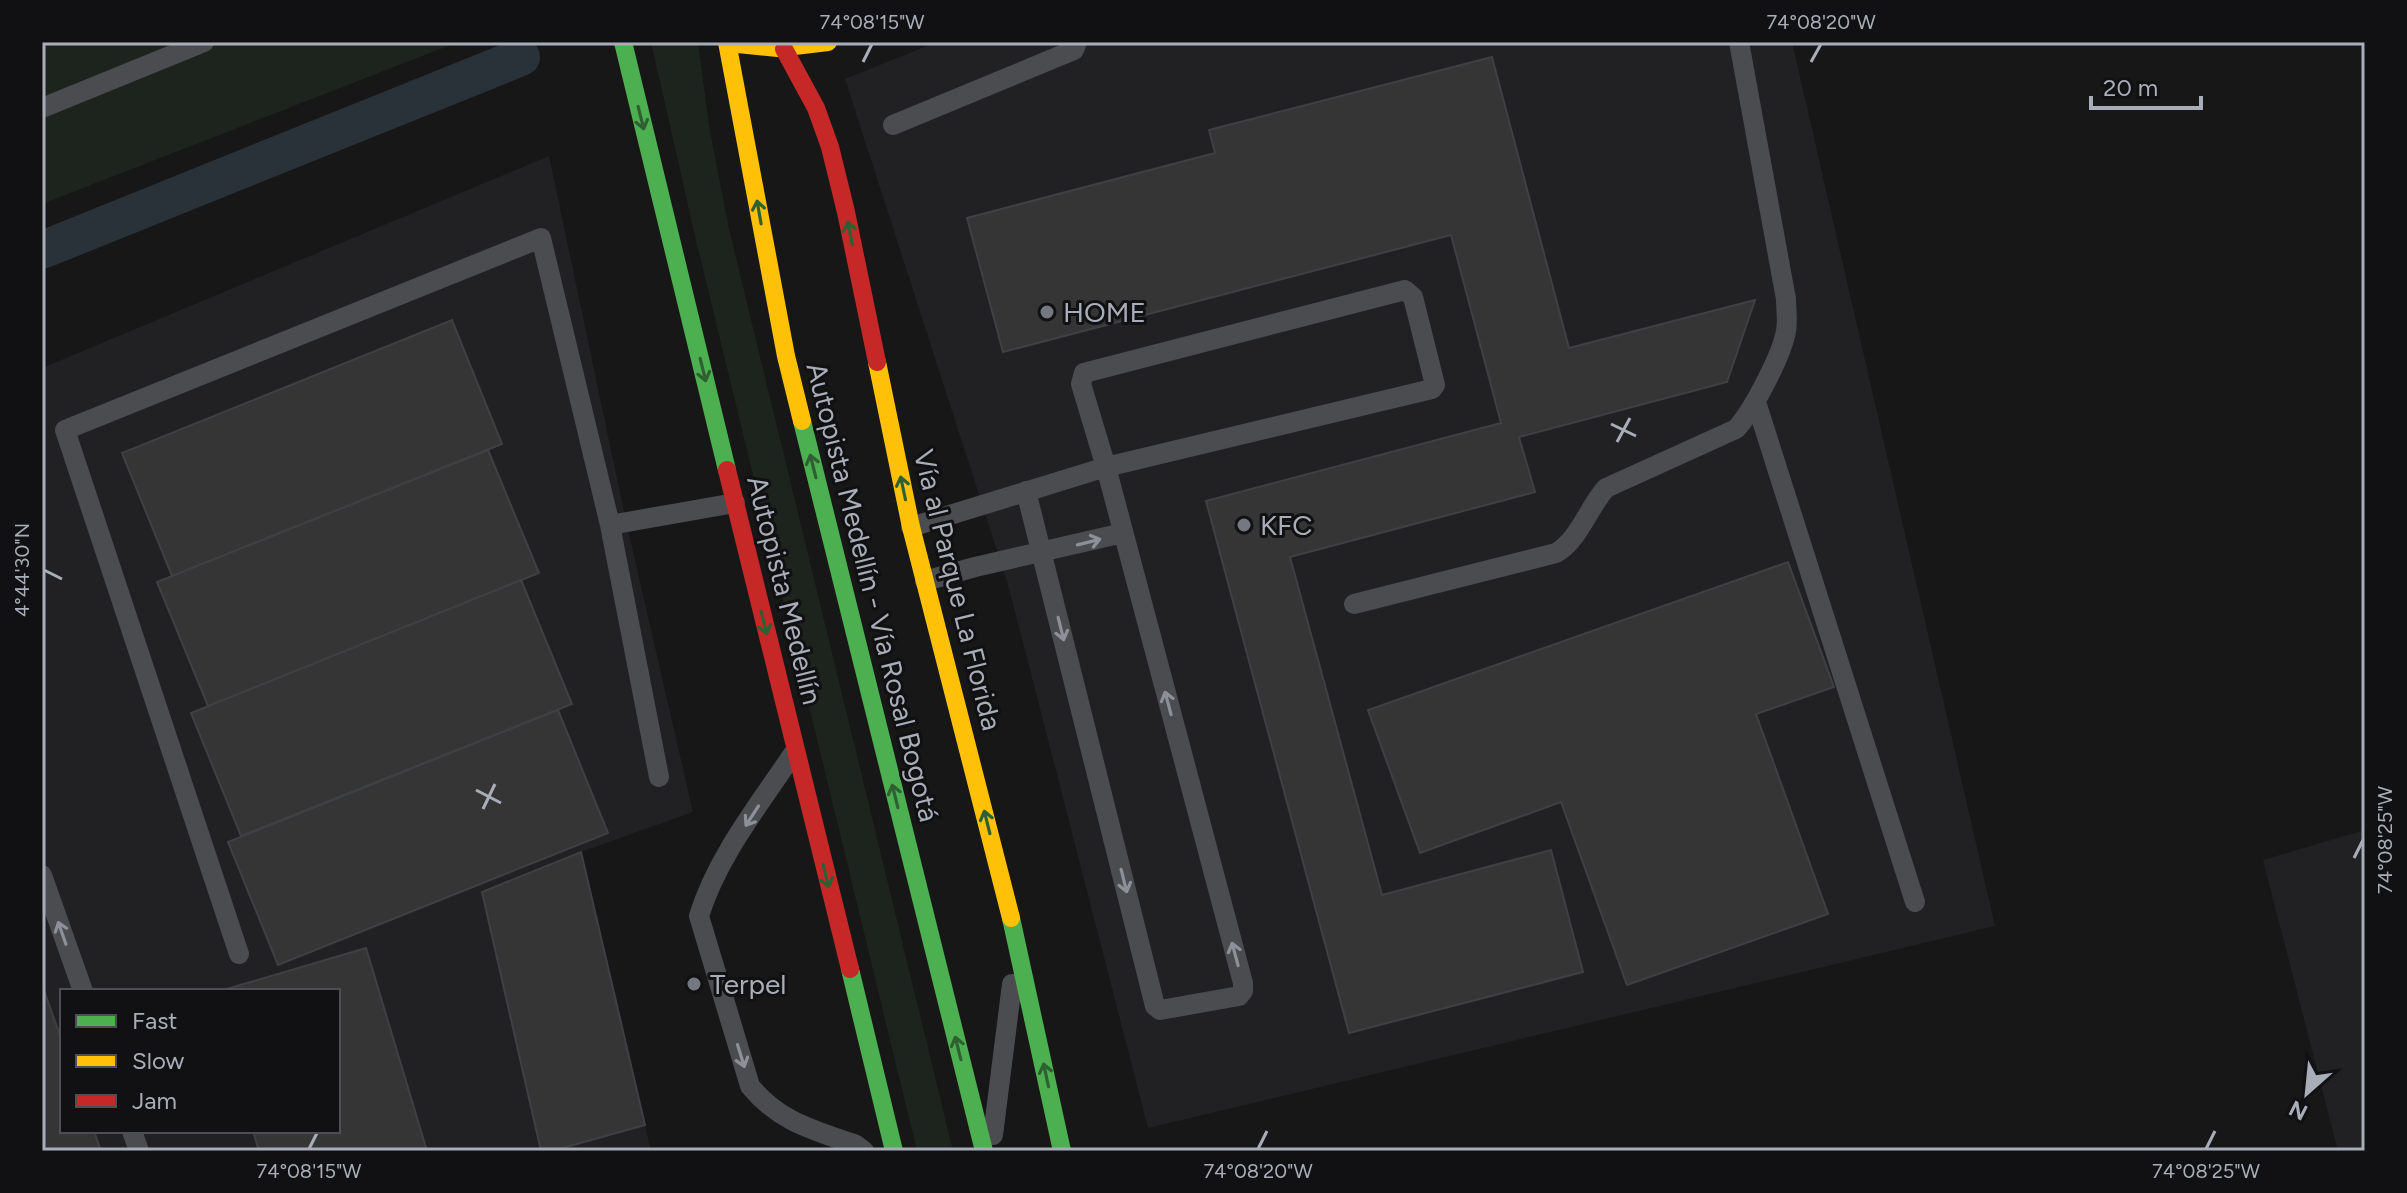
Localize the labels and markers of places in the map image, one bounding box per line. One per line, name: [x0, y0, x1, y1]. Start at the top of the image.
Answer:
place label: HOME: [1063, 295, 1146, 329]
marker: HOME: [1038, 303, 1056, 321]
place label: KFC: [1260, 508, 1312, 542]
marker: KFC: [1235, 516, 1253, 534]
place label: Terpel: [710, 967, 786, 1001]
marker: Terpel: [685, 975, 703, 993]

